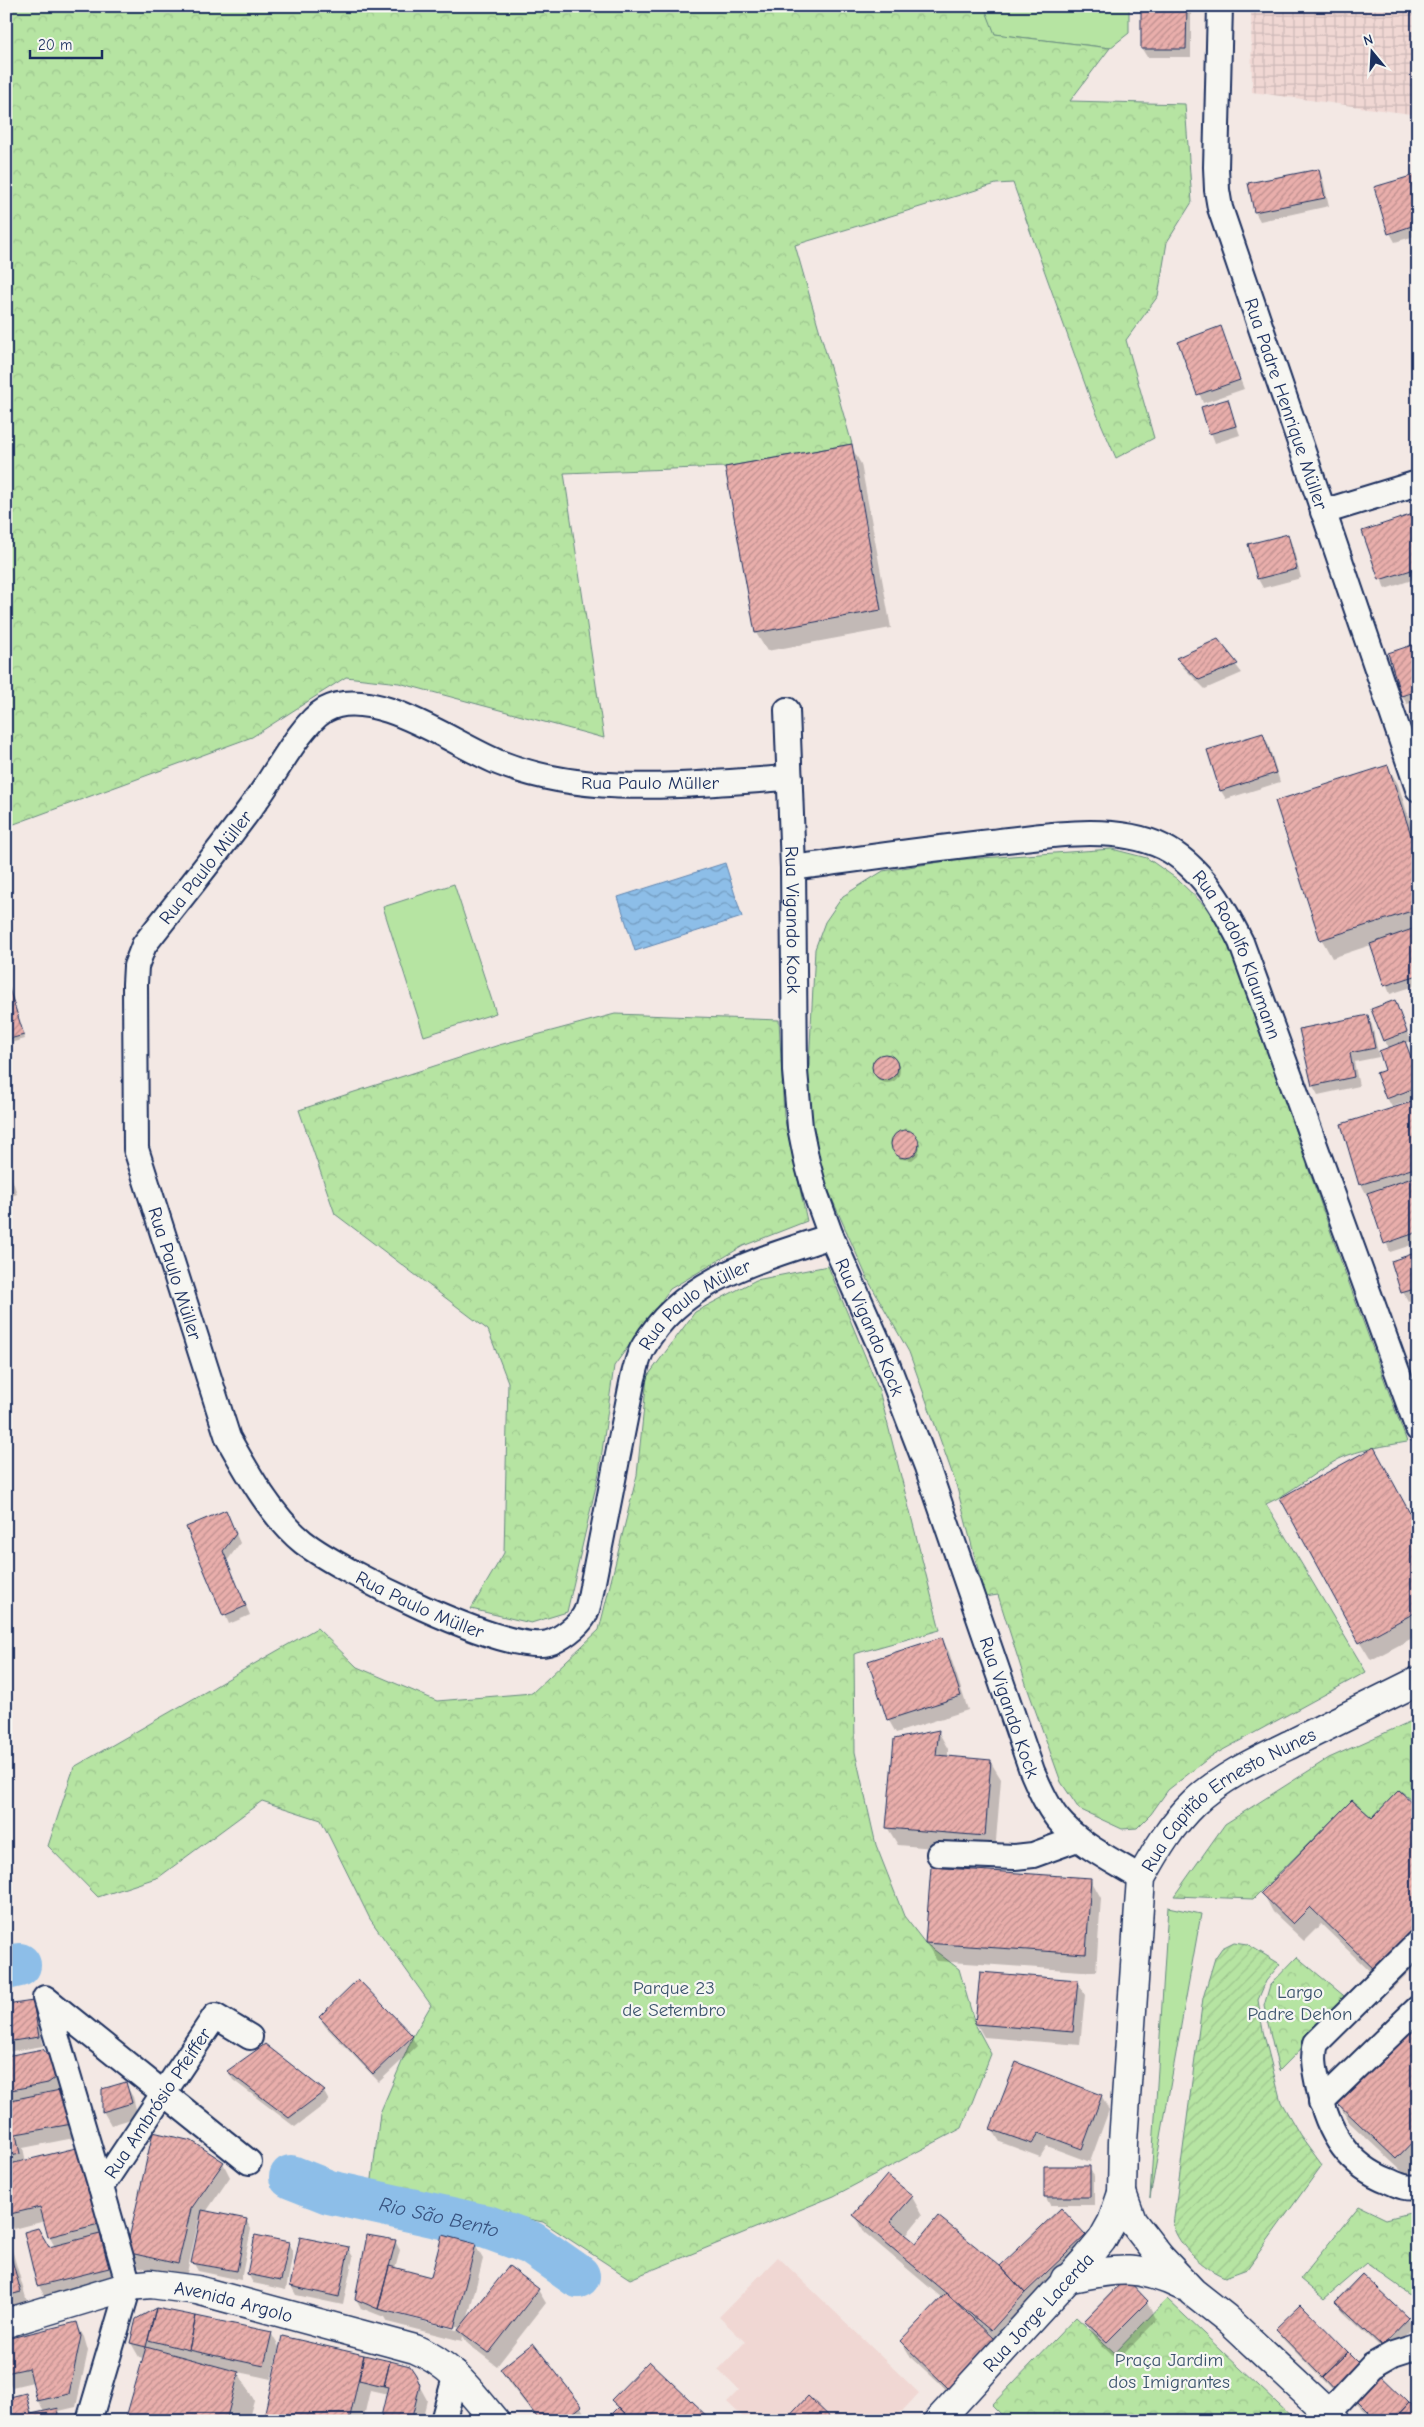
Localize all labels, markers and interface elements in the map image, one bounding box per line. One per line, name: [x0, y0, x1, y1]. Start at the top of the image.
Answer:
scale bar: [30, 28, 102, 60]
north arrow: [1346, 28, 1396, 78]
text: N: [1361, 31, 1375, 50]
text: 20 m: [38, 36, 72, 54]
street label: Rua Padre Henrique Müller: [1239, 295, 1332, 513]
street label: Rua Paulo Müller: [581, 772, 720, 794]
street label: Rua Paulo Müller: [155, 806, 257, 929]
street label: Rua Vigando Kock: [780, 846, 804, 995]
street label: Rua Rodolfo Klaumann: [1188, 866, 1285, 1042]
street label: Rua Paulo Müller: [143, 1204, 206, 1343]
street label: Rua Paulo Müller: [634, 1255, 754, 1354]
street label: Rua Vigando Kock: [830, 1255, 909, 1400]
street label: Rua Paulo Müller: [352, 1566, 487, 1644]
street label: Rua Vigando Kock: [974, 1634, 1044, 1782]
street label: Rua Capitão Ernesto Nunes: [1137, 1724, 1320, 1876]
park label: Parque 23 de Setembro: [622, 1977, 726, 2021]
park label: Largo Padre Dehon: [1248, 1981, 1352, 2025]
street label: Rua Ambrósio Pfeiffer: [100, 2023, 216, 2183]
water label: Rio São Bento: [377, 2193, 502, 2243]
street label: Rua Jorge Lacerda: [979, 2248, 1099, 2377]
street label: Avenida Argolo: [173, 2277, 295, 2327]
park label: Praça Jardim dos Imigrantes: [1108, 2349, 1230, 2393]

